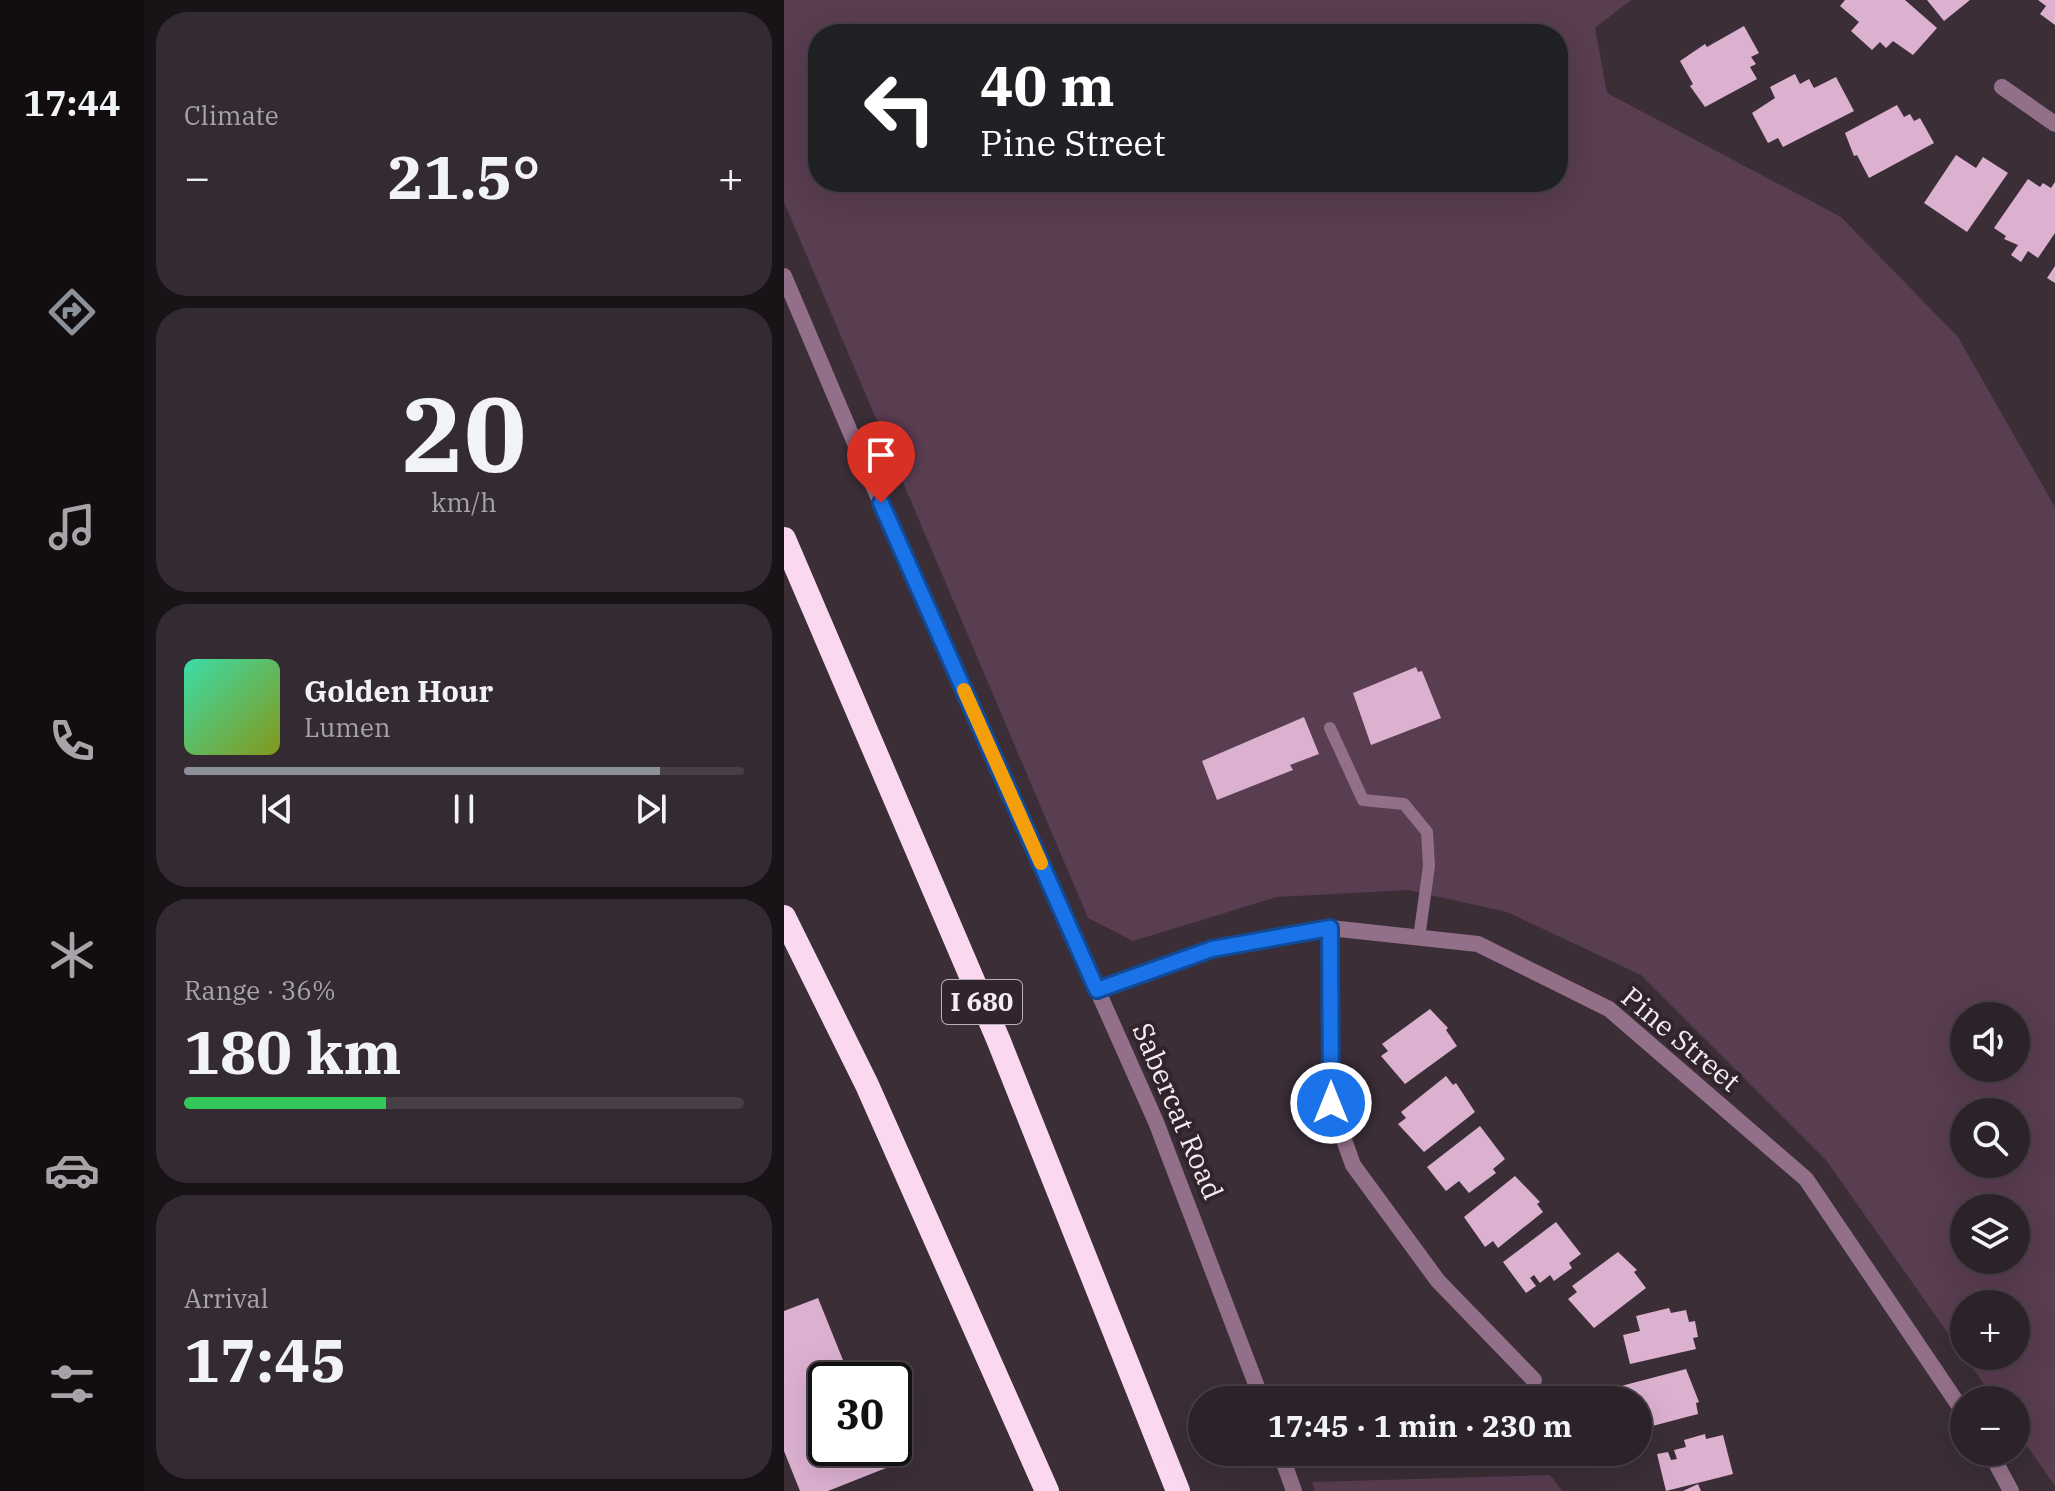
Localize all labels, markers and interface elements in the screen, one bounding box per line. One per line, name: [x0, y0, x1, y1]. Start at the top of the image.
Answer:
text: 40 m: [980, 49, 1115, 121]
icon: left: [848, 56, 952, 160]
text: 17:44: [23, 79, 121, 126]
text: Climate: [184, 98, 279, 132]
text: Pine Street: [980, 119, 1166, 166]
text: 21.5°: [387, 137, 541, 216]
text: −: [184, 148, 210, 205]
text: +: [718, 148, 744, 205]
icon: directions: [44, 284, 100, 340]
text: 20: [402, 365, 526, 501]
pin: [847, 421, 915, 503]
icon: arrive: [859, 433, 903, 477]
text: km/h: [431, 485, 497, 519]
icon: music: [44, 499, 100, 555]
text: Golden Hour: [304, 671, 493, 710]
text: Lumen: [304, 710, 391, 744]
icon: phone: [44, 713, 100, 769]
icon: previous: [255, 787, 299, 831]
icon: pause: [442, 787, 486, 831]
icon: next: [629, 787, 673, 831]
icon: climate: [44, 927, 100, 983]
text: Range · 36%: [184, 973, 336, 1007]
street label: Pine Street: [1614, 978, 1749, 1099]
road number: I 680: [942, 980, 1022, 1024]
map controls: [1950, 1002, 2030, 1466]
button: sound: [1950, 1002, 2030, 1082]
text: 180 km: [184, 1012, 402, 1091]
street label: Sabercat Road: [1125, 1017, 1232, 1205]
position arrow: [1289, 1061, 1373, 1145]
button: search: [1950, 1098, 2030, 1178]
icon: car: [44, 1142, 100, 1198]
button: layers: [1950, 1194, 2030, 1274]
text: Arrival: [184, 1281, 269, 1315]
button: +: [1950, 1290, 2030, 1370]
text: 17:45: [184, 1320, 346, 1399]
icon: filters: [44, 1356, 100, 1412]
speed limit sign: 30: [808, 1362, 912, 1466]
button: −: [1950, 1386, 2030, 1466]
text: 17:45 · 1 min · 230 m: [1268, 1406, 1572, 1445]

